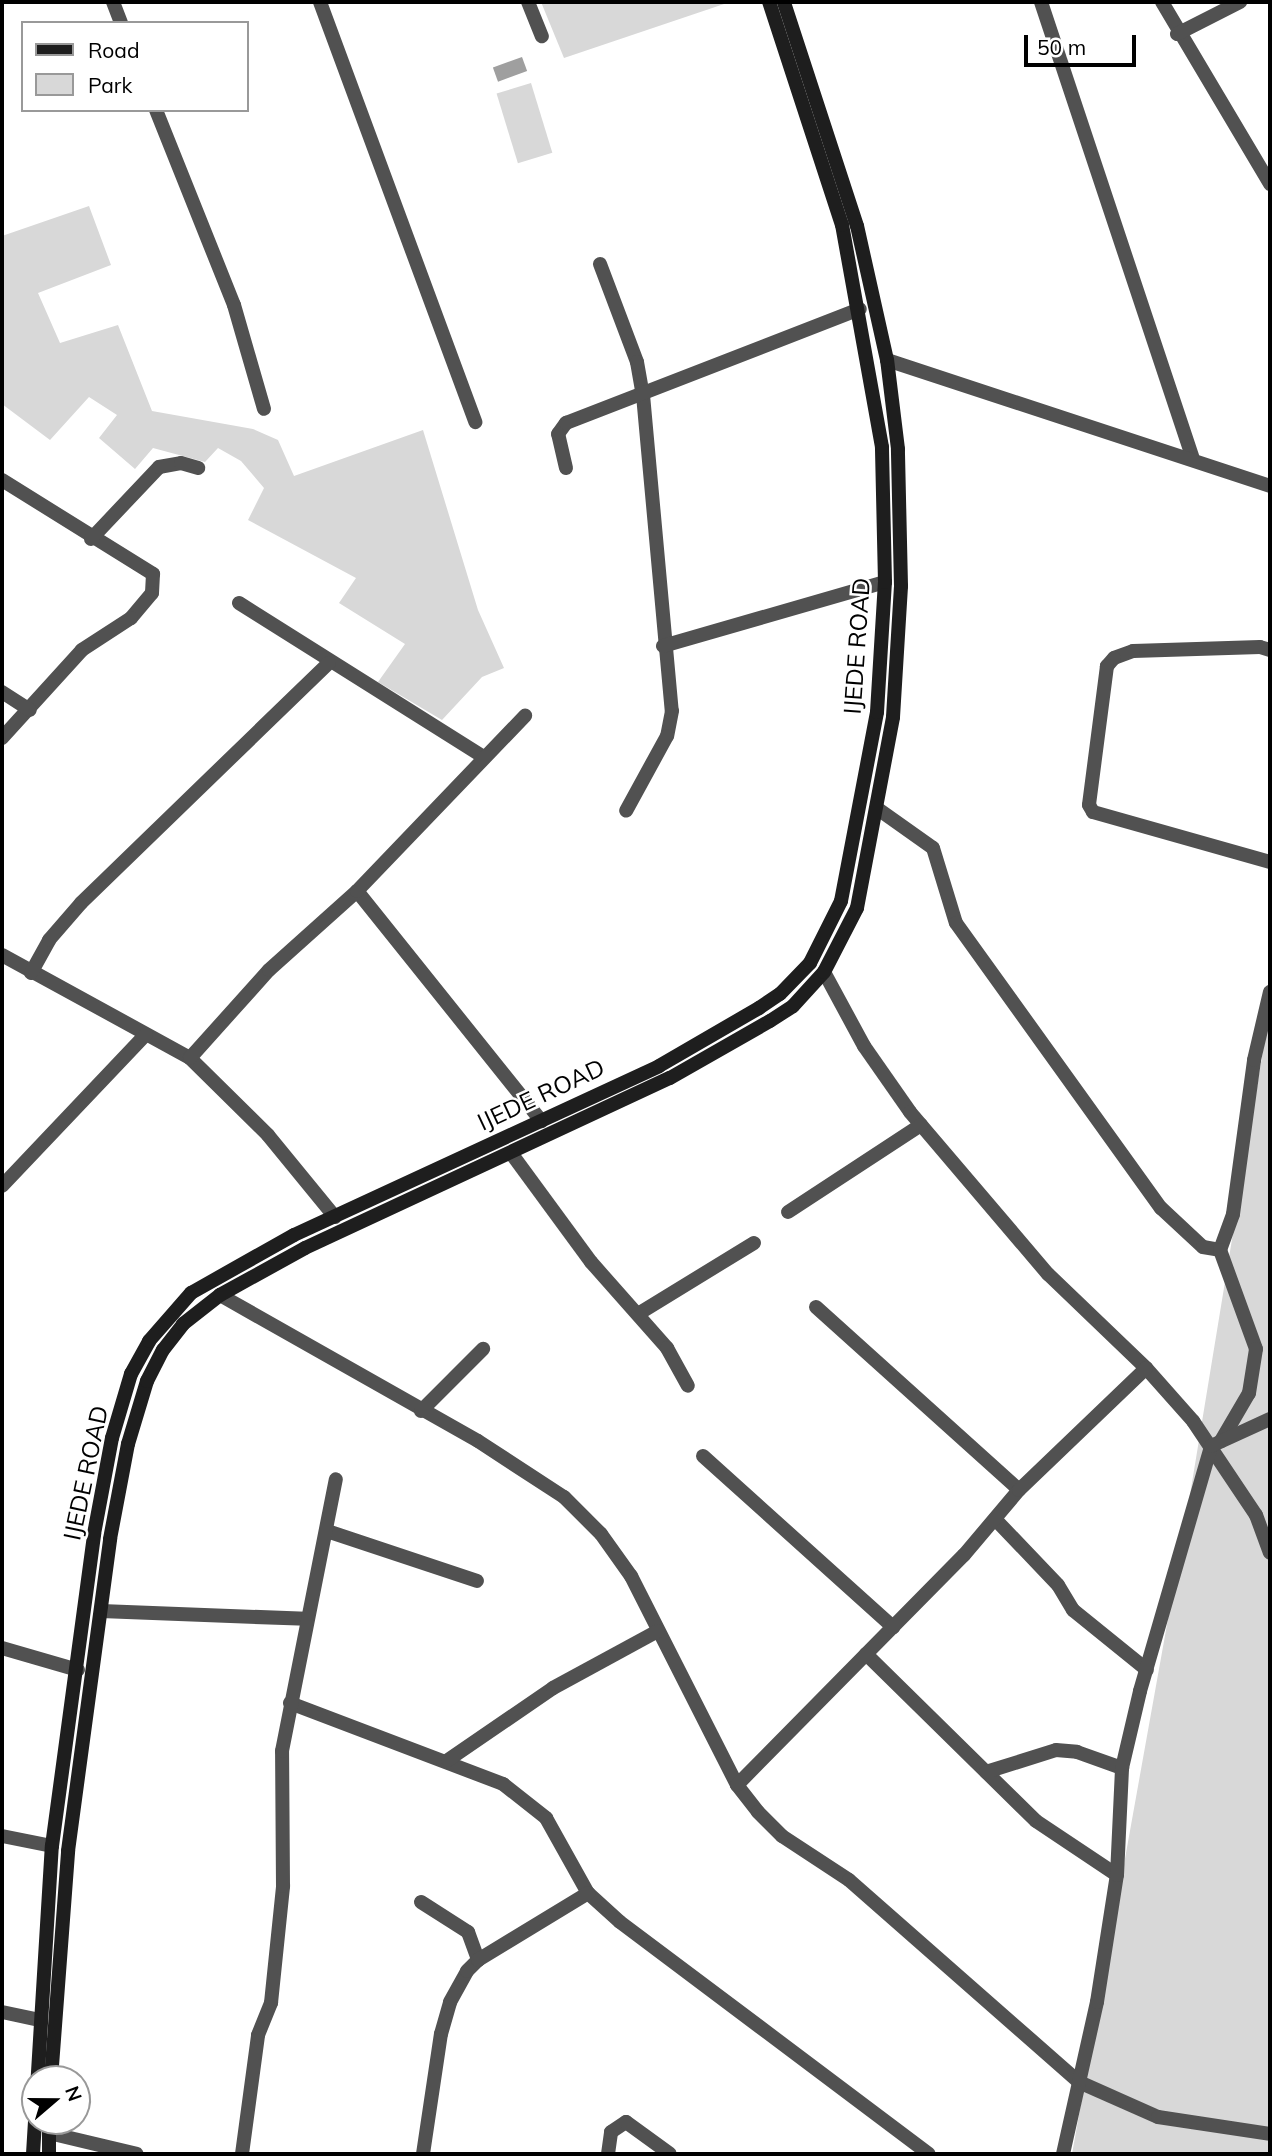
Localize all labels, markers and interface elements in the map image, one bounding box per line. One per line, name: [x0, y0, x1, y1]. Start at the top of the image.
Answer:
legend: [21, 21, 248, 112]
scale bar: [1027, 21, 1139, 65]
text: 50 m: [1037, 34, 1086, 60]
text: Road: [88, 37, 139, 63]
text: Park: [88, 72, 132, 98]
street label: IJEDE ROAD: [838, 577, 876, 715]
street label: IJEDE ROAD: [473, 1053, 609, 1137]
street label: IJEDE ROAD: [58, 1403, 114, 1543]
north arrow: [21, 2065, 91, 2135]
text: N: [60, 2083, 88, 2104]

